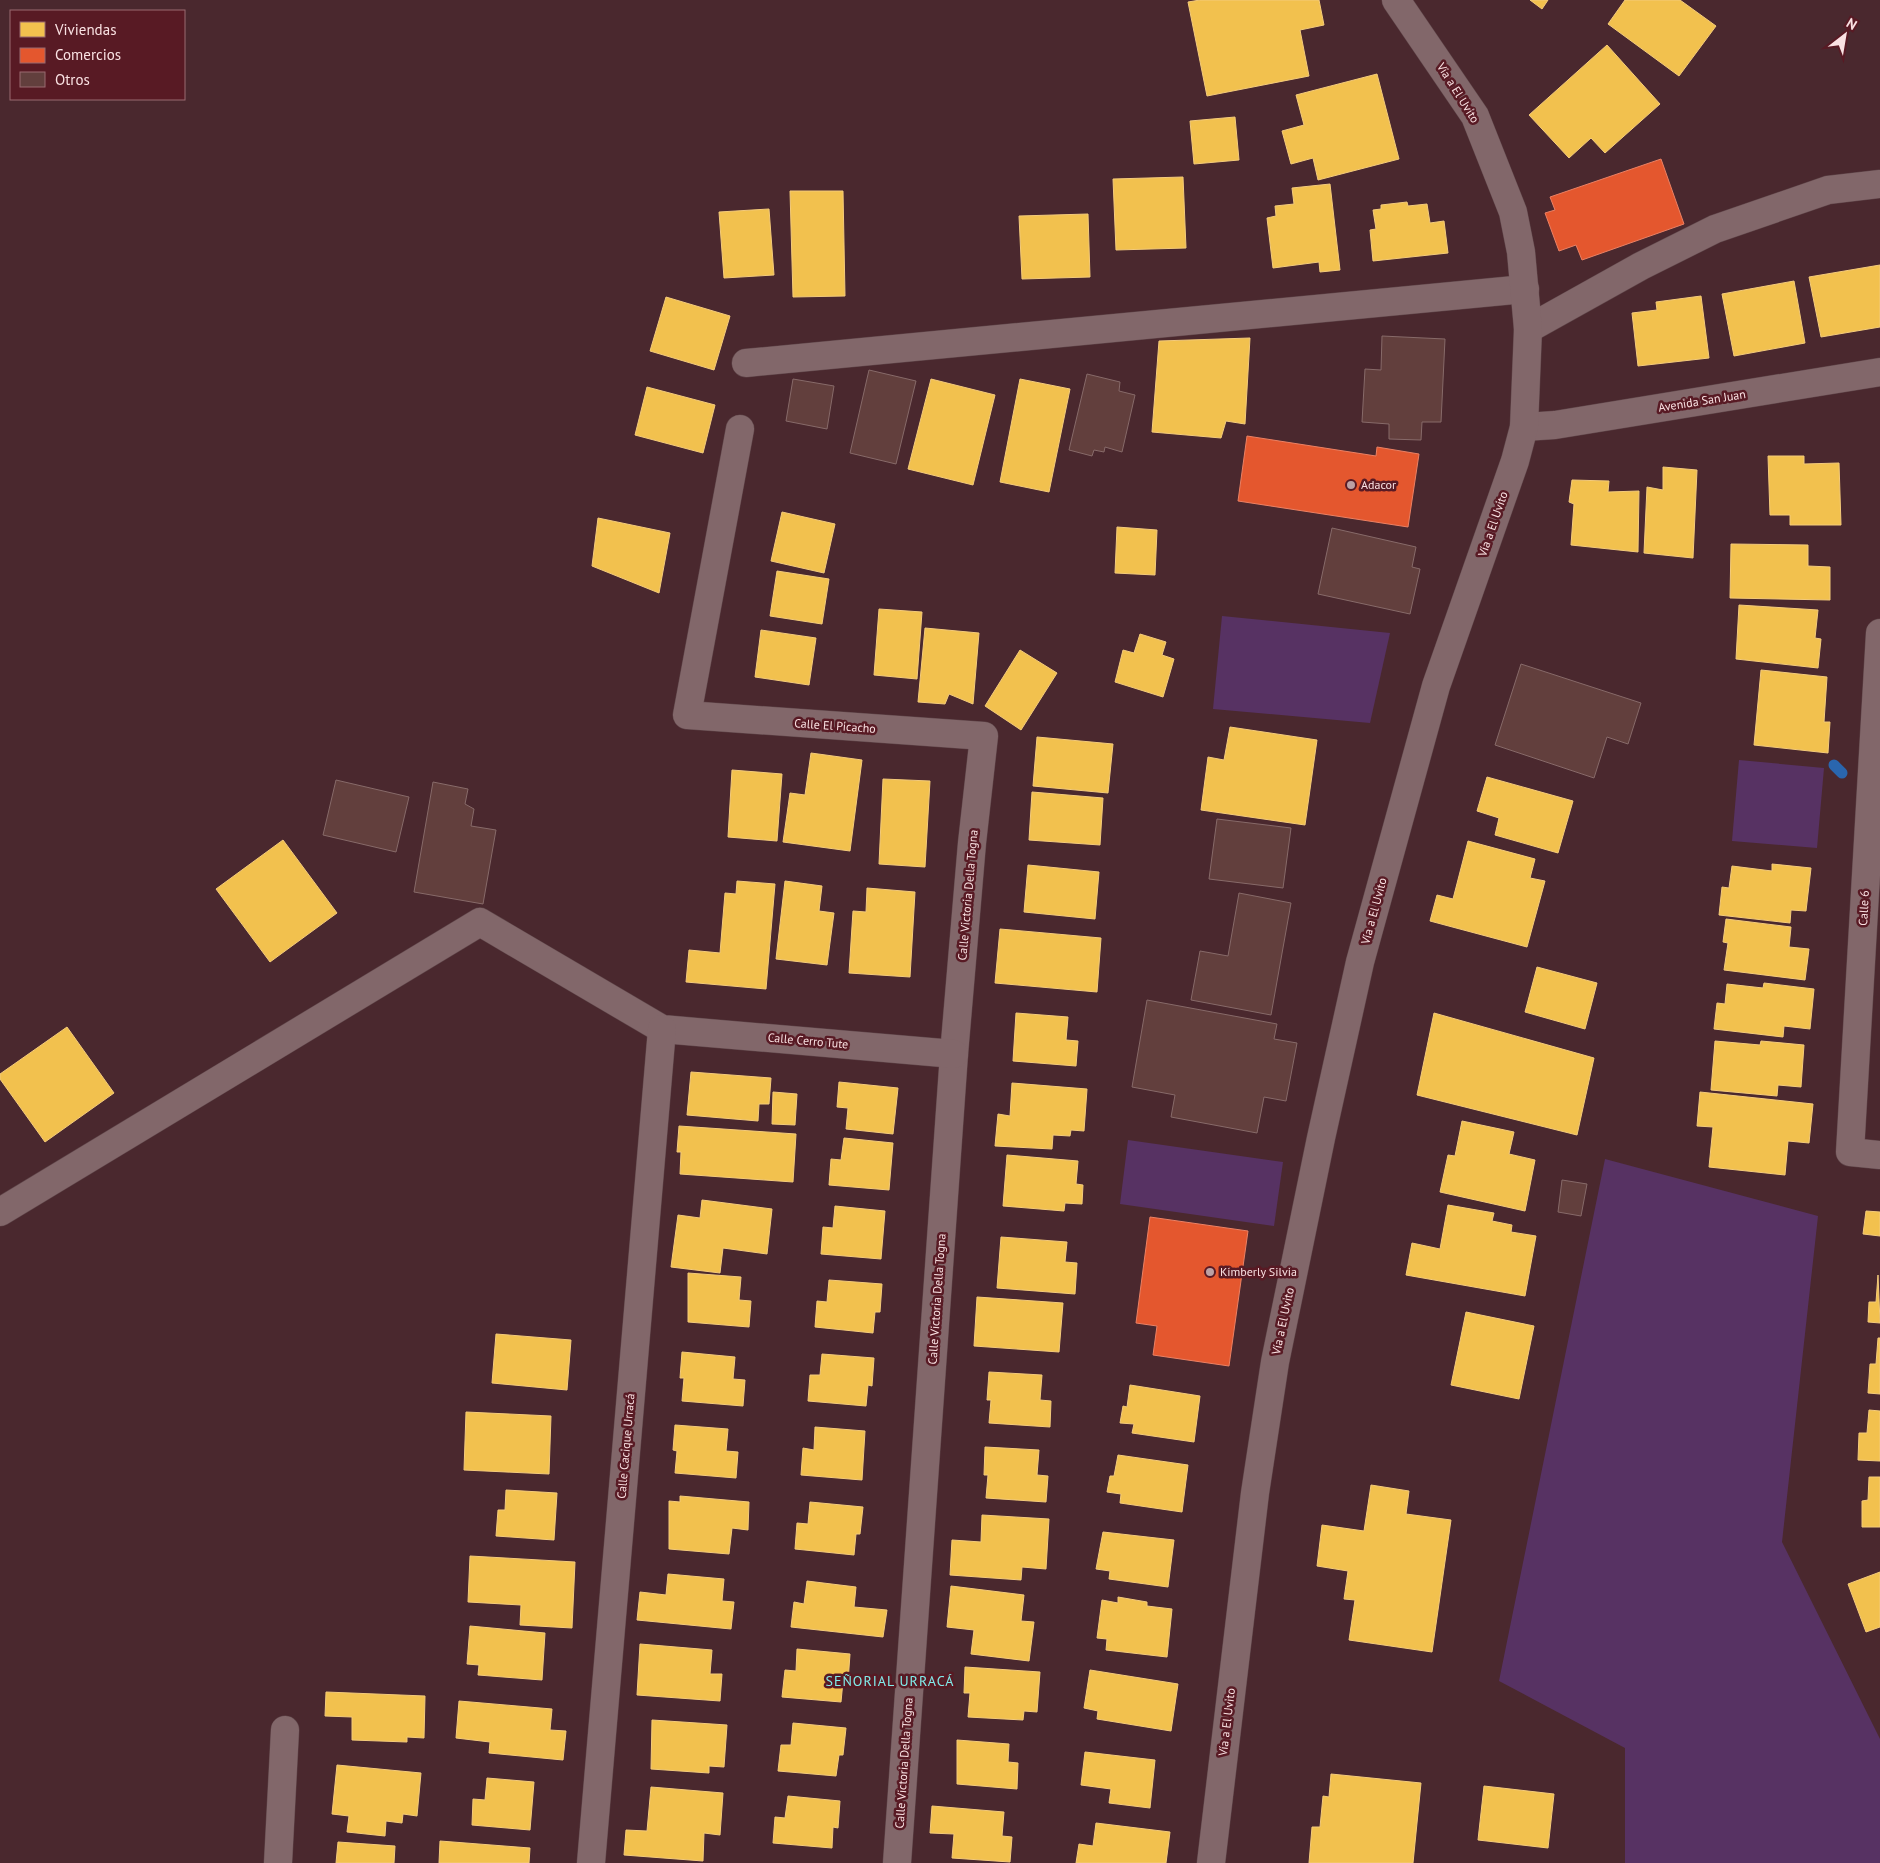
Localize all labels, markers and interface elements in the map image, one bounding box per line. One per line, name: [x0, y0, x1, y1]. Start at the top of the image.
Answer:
legend: [10, 10, 185, 100]
north arrow: [1820, 10, 1870, 60]
text: N: [1843, 14, 1860, 34]
text: Viviendas: [54, 20, 116, 39]
text: Comercios: [55, 45, 121, 64]
street label: Vía a El Uvito: [1433, 59, 1483, 126]
text: Otros: [55, 70, 90, 89]
street label: Avenida San Juan: [1657, 386, 1747, 415]
place label: Adacor: [1361, 477, 1396, 492]
marker: Adacor: [1345, 479, 1357, 491]
street label: Vía a El Uvito: [1474, 489, 1511, 559]
street label: Calle El Picacho: [794, 715, 876, 736]
street label: Calle Victoria Della Togna: [954, 829, 981, 961]
street label: Vía a El Uvito: [1357, 876, 1390, 947]
street label: Calle 6: [1855, 890, 1872, 926]
street label: Calle Cerro Tute: [767, 1030, 849, 1051]
street label: Calle Victoria Della Togna: [924, 1233, 949, 1365]
place label: Kimberly Silvia: [1220, 1264, 1297, 1279]
marker: Kimberly Silvia: [1204, 1266, 1216, 1278]
street label: Vía a El Uvito: [1268, 1286, 1297, 1357]
street label: Calle Cacique Urracá: [613, 1393, 638, 1499]
district label: SEÑORIAL URRACÁ: [826, 1672, 954, 1690]
street label: Vía a El Uvito: [1215, 1687, 1238, 1758]
street label: Calle Victoria Della Togna: [891, 1697, 916, 1829]

